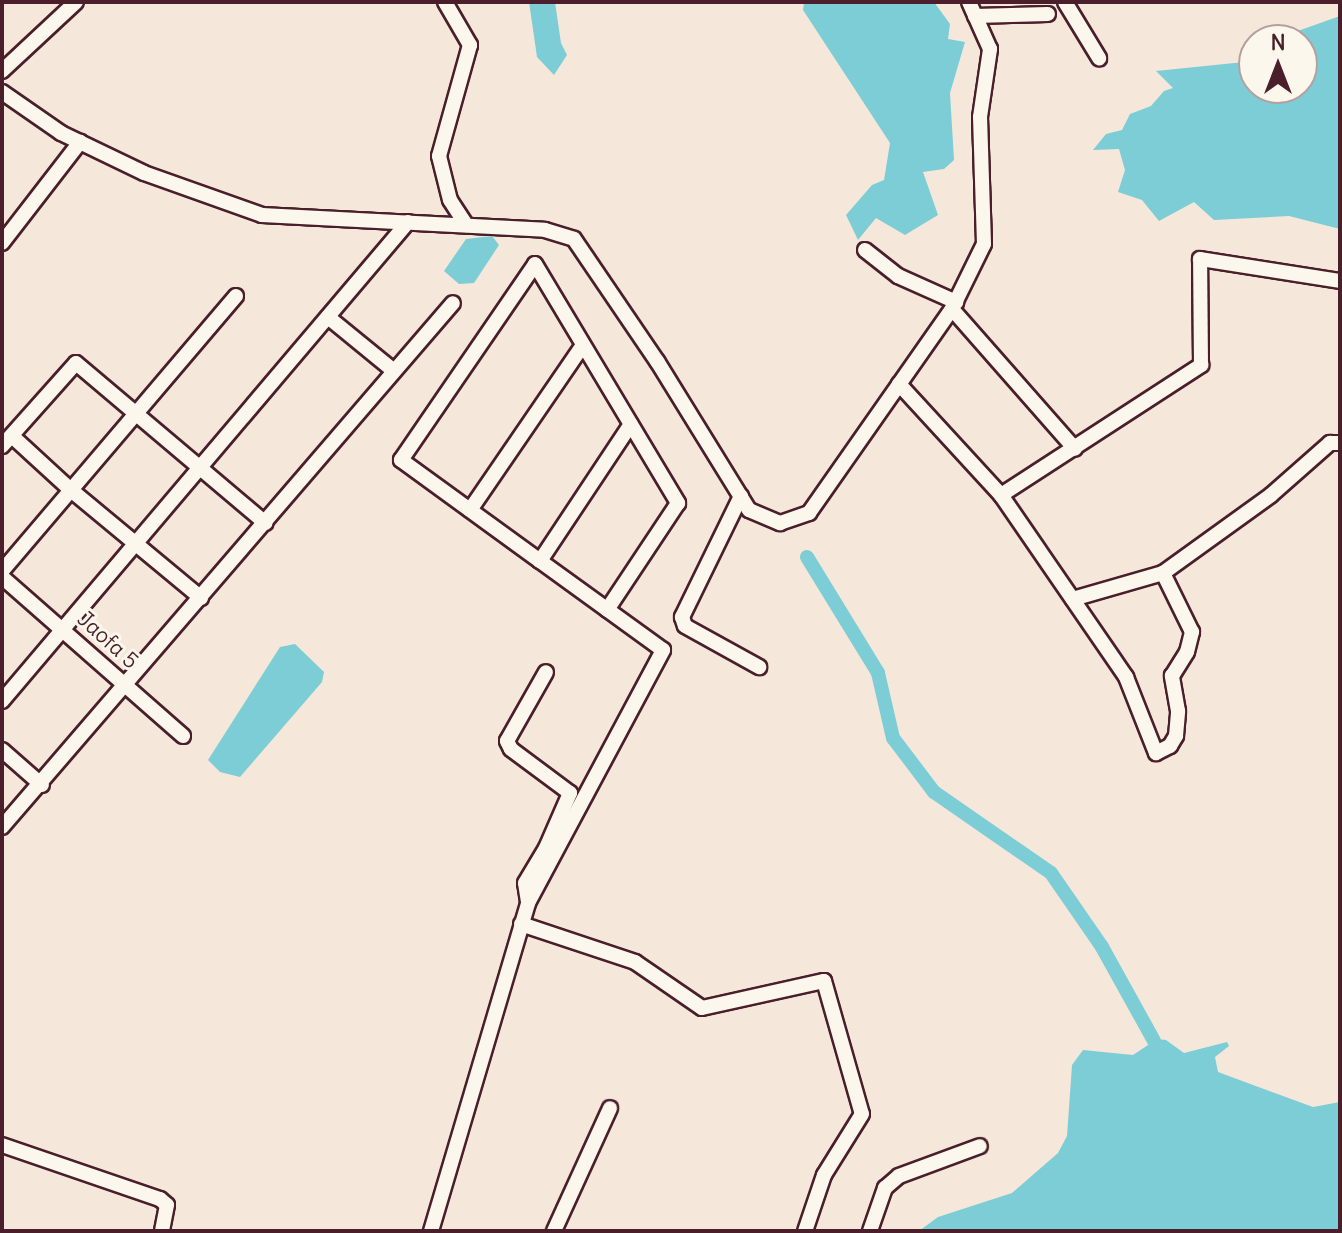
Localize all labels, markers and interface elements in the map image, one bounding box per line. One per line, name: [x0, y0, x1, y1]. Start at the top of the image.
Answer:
north arrow: [1238, 24, 1318, 104]
text: N: [1270, 28, 1286, 56]
street label: Jaofa 5: [72, 606, 144, 674]

